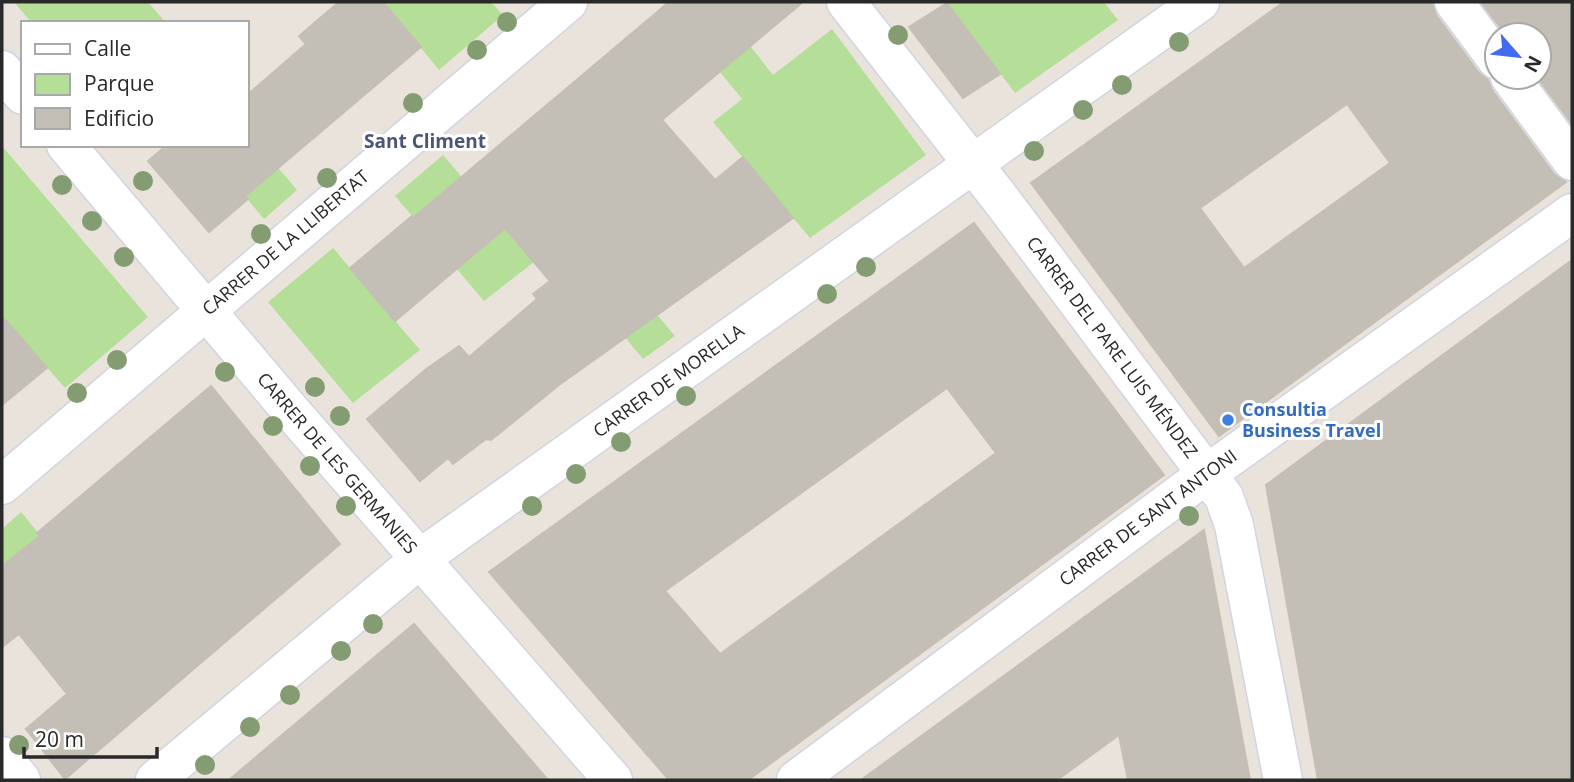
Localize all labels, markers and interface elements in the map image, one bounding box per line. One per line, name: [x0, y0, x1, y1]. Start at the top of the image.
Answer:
legend: [21, 21, 248, 147]
north arrow: [1483, 21, 1553, 91]
text: Calle: [84, 34, 131, 62]
text: N: [1518, 51, 1548, 77]
text: Parque: [84, 69, 154, 97]
text: Edificio: [84, 104, 154, 132]
district label: Sant Climent: [364, 128, 486, 154]
street label: CARRER DE LA LLIBERTAT: [197, 164, 374, 320]
street label: CARRER DEL PARE LUIS MÉNDEZ: [1022, 231, 1204, 463]
street label: CARRER DE MORELLA: [588, 318, 749, 442]
street label: CARRER DE LES GERMANIES: [252, 367, 423, 558]
place label: Consultia Business Travel: [1242, 397, 1381, 442]
marker: Consultia Business Travel: [1220, 412, 1236, 428]
street label: CARRER DE SANT ANTONI: [1054, 443, 1241, 591]
scale bar: [24, 716, 158, 760]
text: 20 m: [35, 725, 84, 753]

